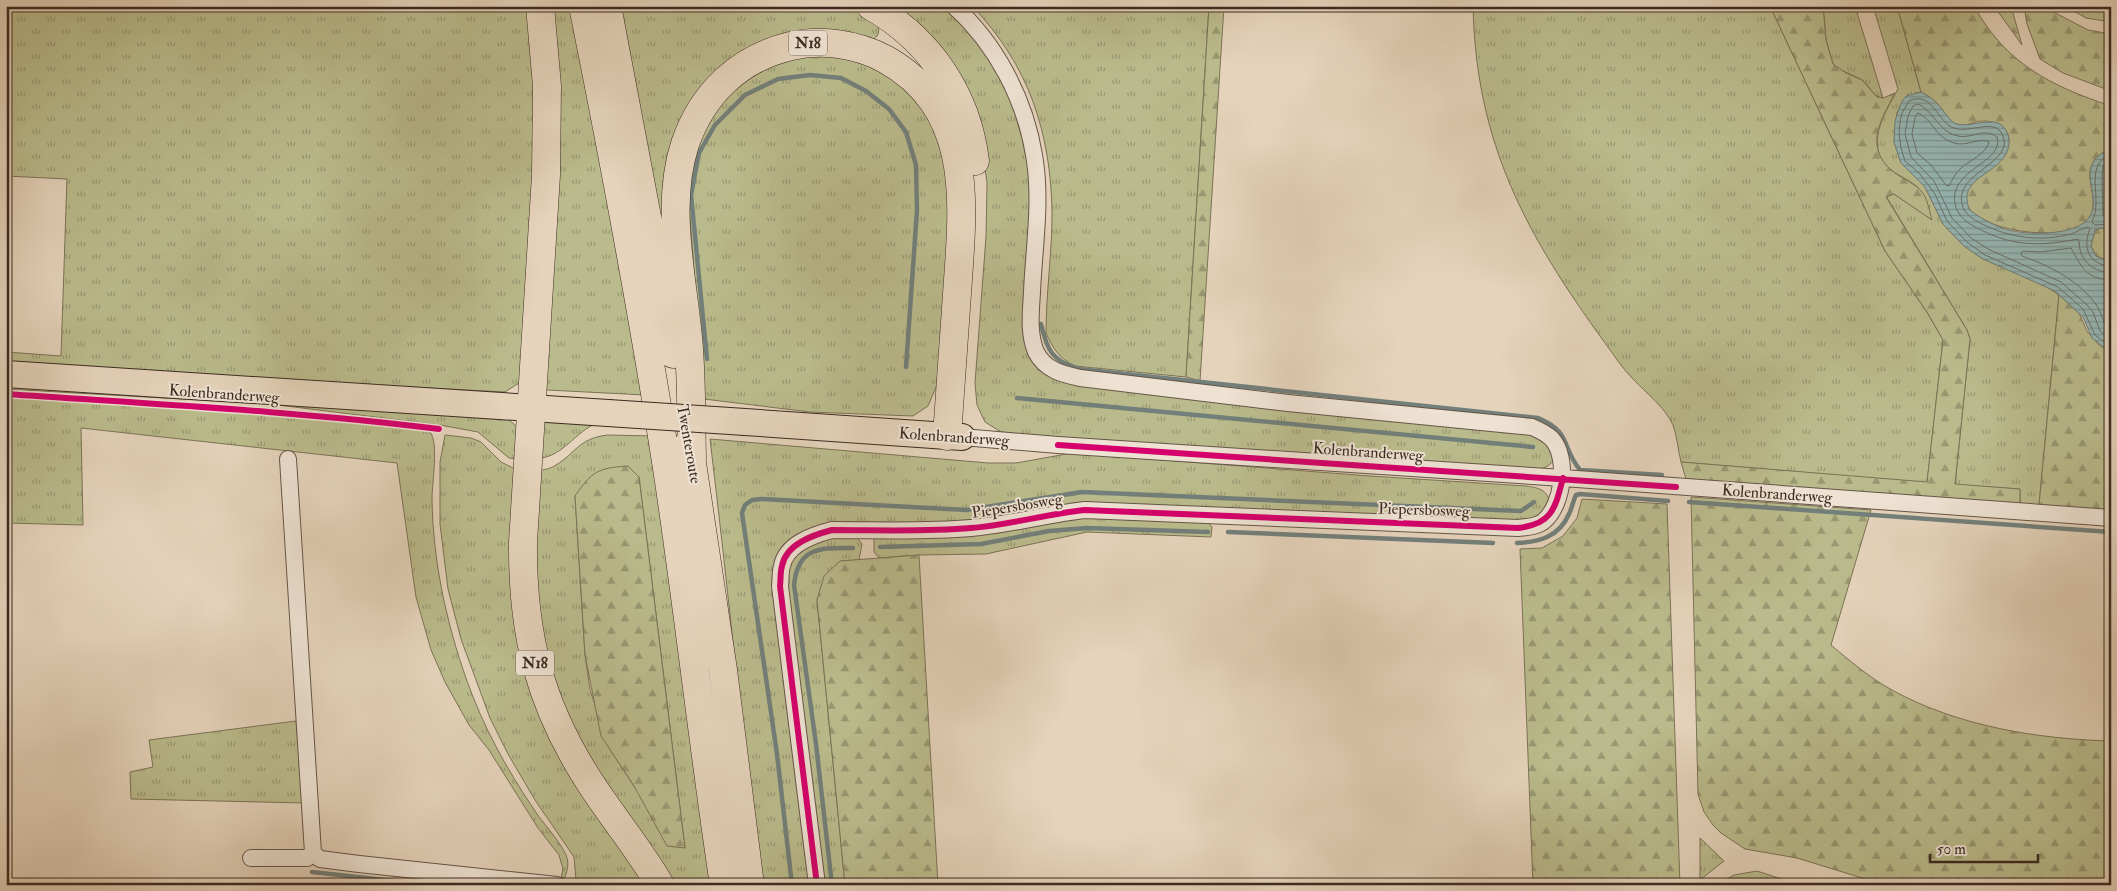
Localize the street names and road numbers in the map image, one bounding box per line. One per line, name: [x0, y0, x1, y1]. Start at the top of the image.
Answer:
road number: N18: [789, 30, 827, 56]
street label: Kolenbranderweg: [168, 380, 281, 408]
street label: Twenteroute: [672, 403, 706, 486]
street label: Kolenbranderweg: [898, 423, 1011, 451]
street label: Kolenbranderweg: [1312, 438, 1425, 466]
street label: Kolenbranderweg: [1721, 480, 1834, 508]
street label: Piepersbosweg: [970, 489, 1065, 524]
street label: Piepersbosweg: [1378, 498, 1471, 523]
road number: N18: [516, 650, 554, 676]

